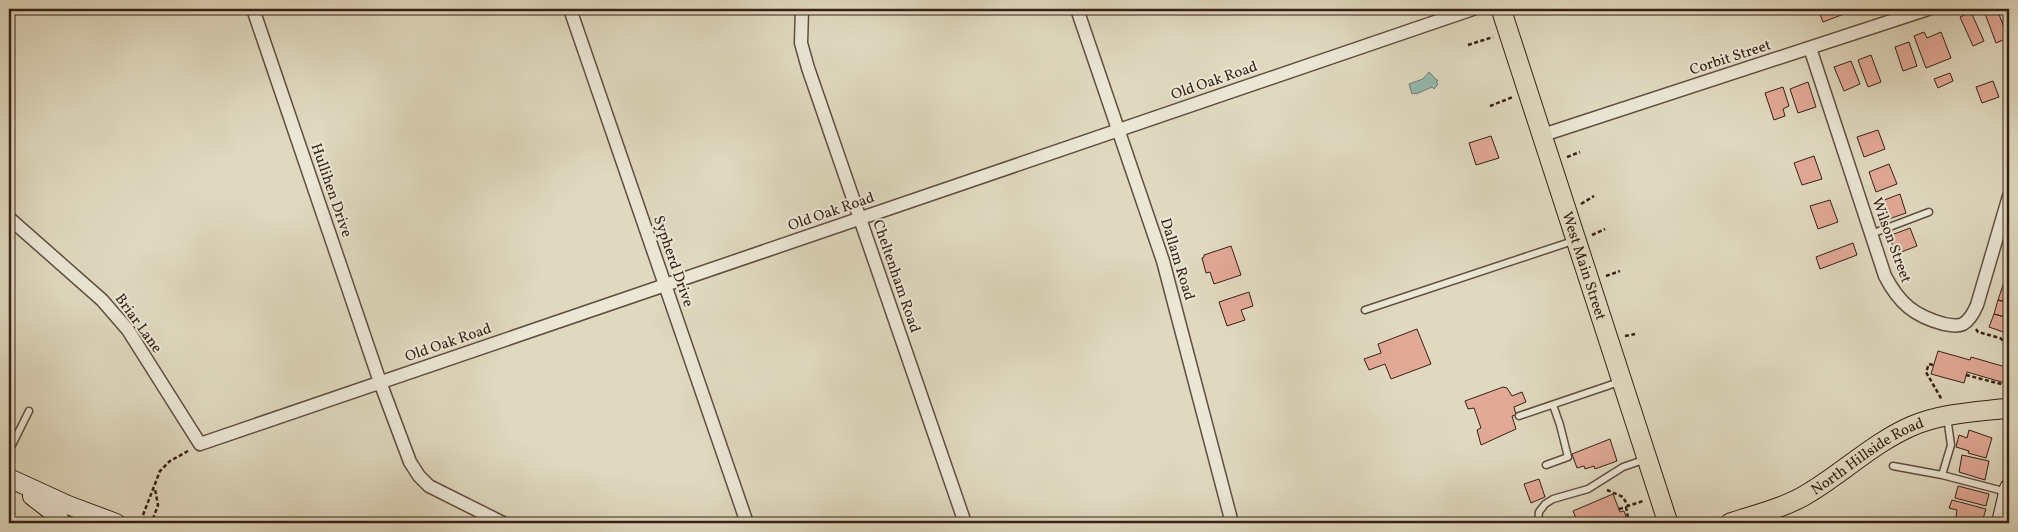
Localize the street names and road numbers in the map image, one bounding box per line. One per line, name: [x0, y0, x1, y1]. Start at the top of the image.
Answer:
street label: Corbit Street: [1687, 35, 1774, 81]
street label: Old Oak Road: [1168, 57, 1261, 106]
street label: Hullihen Drive: [305, 141, 356, 240]
street label: Old Oak Road: [785, 188, 878, 237]
street label: Wilson Street: [1865, 195, 1916, 286]
street label: West Main Street: [1556, 209, 1610, 323]
street label: Sypherd Drive: [647, 213, 698, 310]
street label: Dallam Road: [1154, 216, 1199, 303]
street label: Cheltenham Road: [866, 217, 925, 336]
street label: Briar Lane: [109, 290, 167, 358]
street label: Old Oak Road: [402, 319, 495, 368]
street label: North Hillside Road: [1807, 413, 1927, 501]

